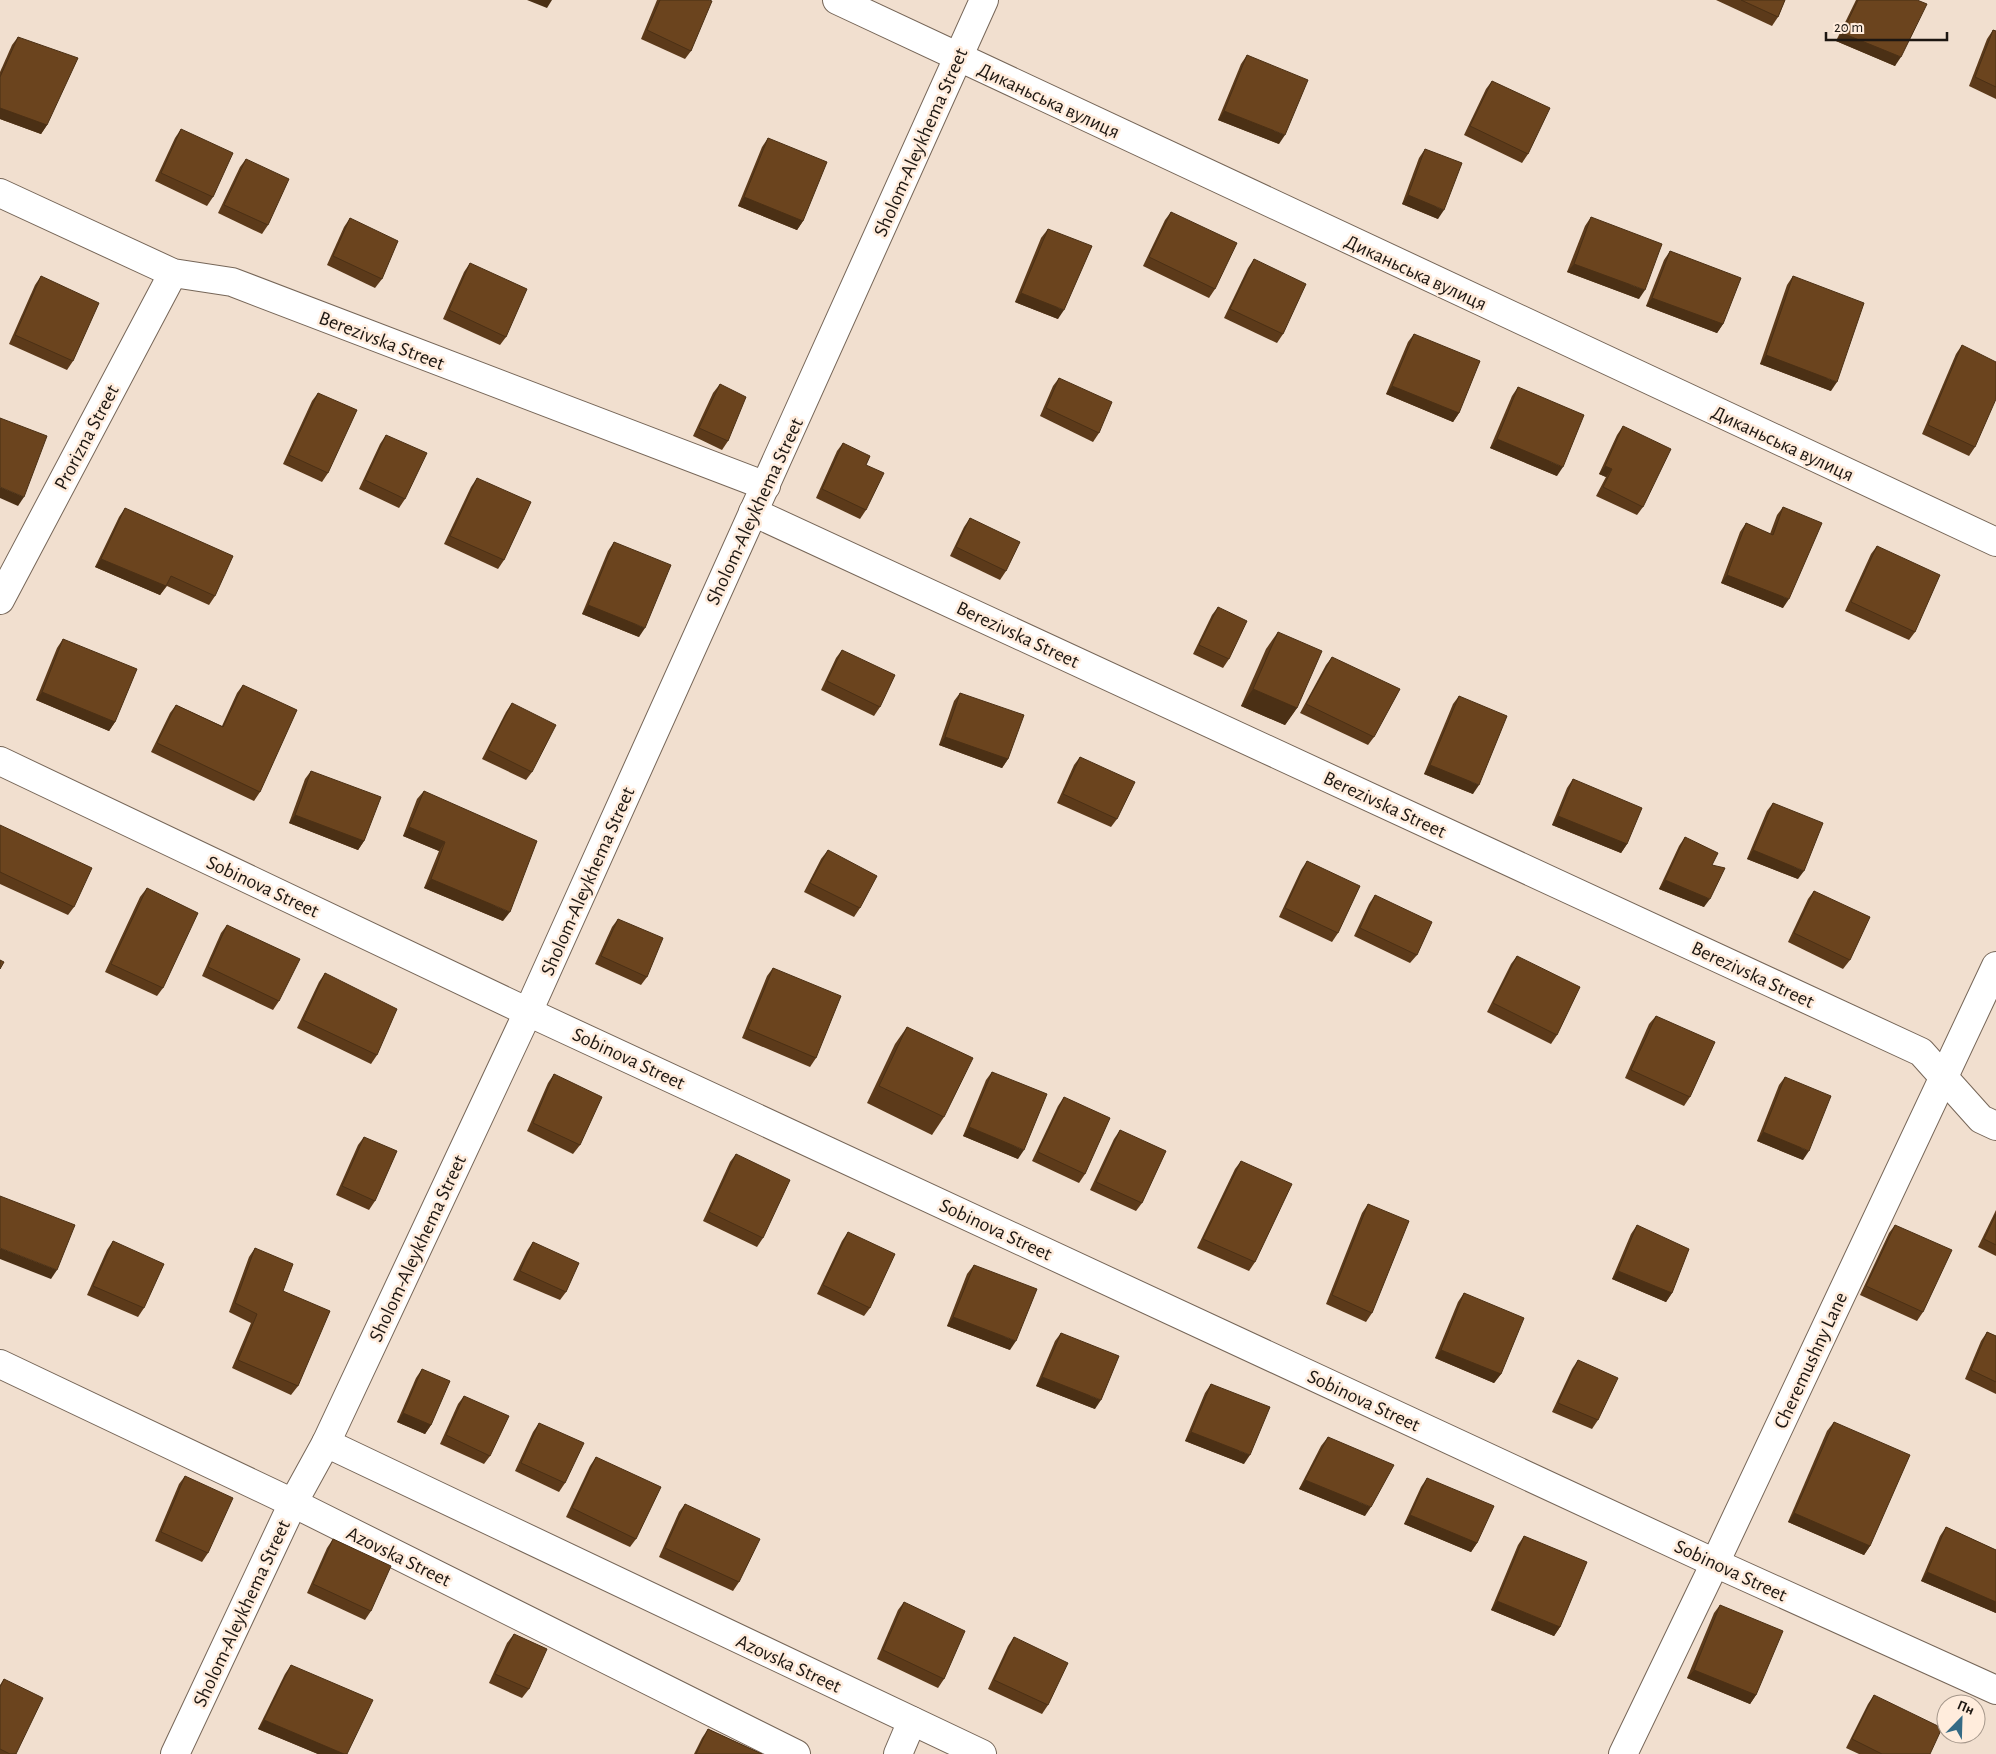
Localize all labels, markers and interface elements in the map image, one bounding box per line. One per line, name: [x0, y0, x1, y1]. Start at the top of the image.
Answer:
scale bar: [1826, 10, 1947, 42]
text: 20 m: [1834, 20, 1863, 35]
street label: Sholom-Aleykhema Street: [870, 45, 972, 240]
street label: Диканьська вулиця: [974, 59, 1123, 143]
street label: Диканьська вулиця: [1341, 231, 1490, 315]
street label: Berezivska Street: [316, 308, 448, 374]
street label: Prorizna Street: [51, 381, 123, 493]
street label: Диканьська вулиця: [1708, 402, 1857, 486]
street label: Sholom-Aleykhema Street: [703, 414, 807, 608]
street label: Berezivska Street: [953, 598, 1082, 672]
street label: Berezivska Street: [1320, 768, 1449, 842]
street label: Sholom-Aleykhema Street: [537, 784, 639, 979]
street label: Sobinova Street: [203, 852, 322, 922]
street label: Berezivska Street: [1688, 938, 1817, 1012]
street label: Sobinova Street: [569, 1024, 688, 1094]
street label: Sholom-Aleykhema Street: [366, 1151, 470, 1345]
street label: Sobinova Street: [936, 1195, 1055, 1265]
street label: Cheremushny Lane: [1771, 1289, 1851, 1432]
street label: Sobinova Street: [1304, 1366, 1423, 1436]
street label: Sholom-Aleykhema Street: [190, 1516, 294, 1710]
street label: Azovska Street: [343, 1523, 454, 1591]
street label: Sobinova Street: [1671, 1536, 1790, 1606]
street label: Azovska Street: [733, 1631, 845, 1697]
north arrow: [1936, 1694, 1986, 1744]
text: Пн: [1955, 1698, 1976, 1718]

